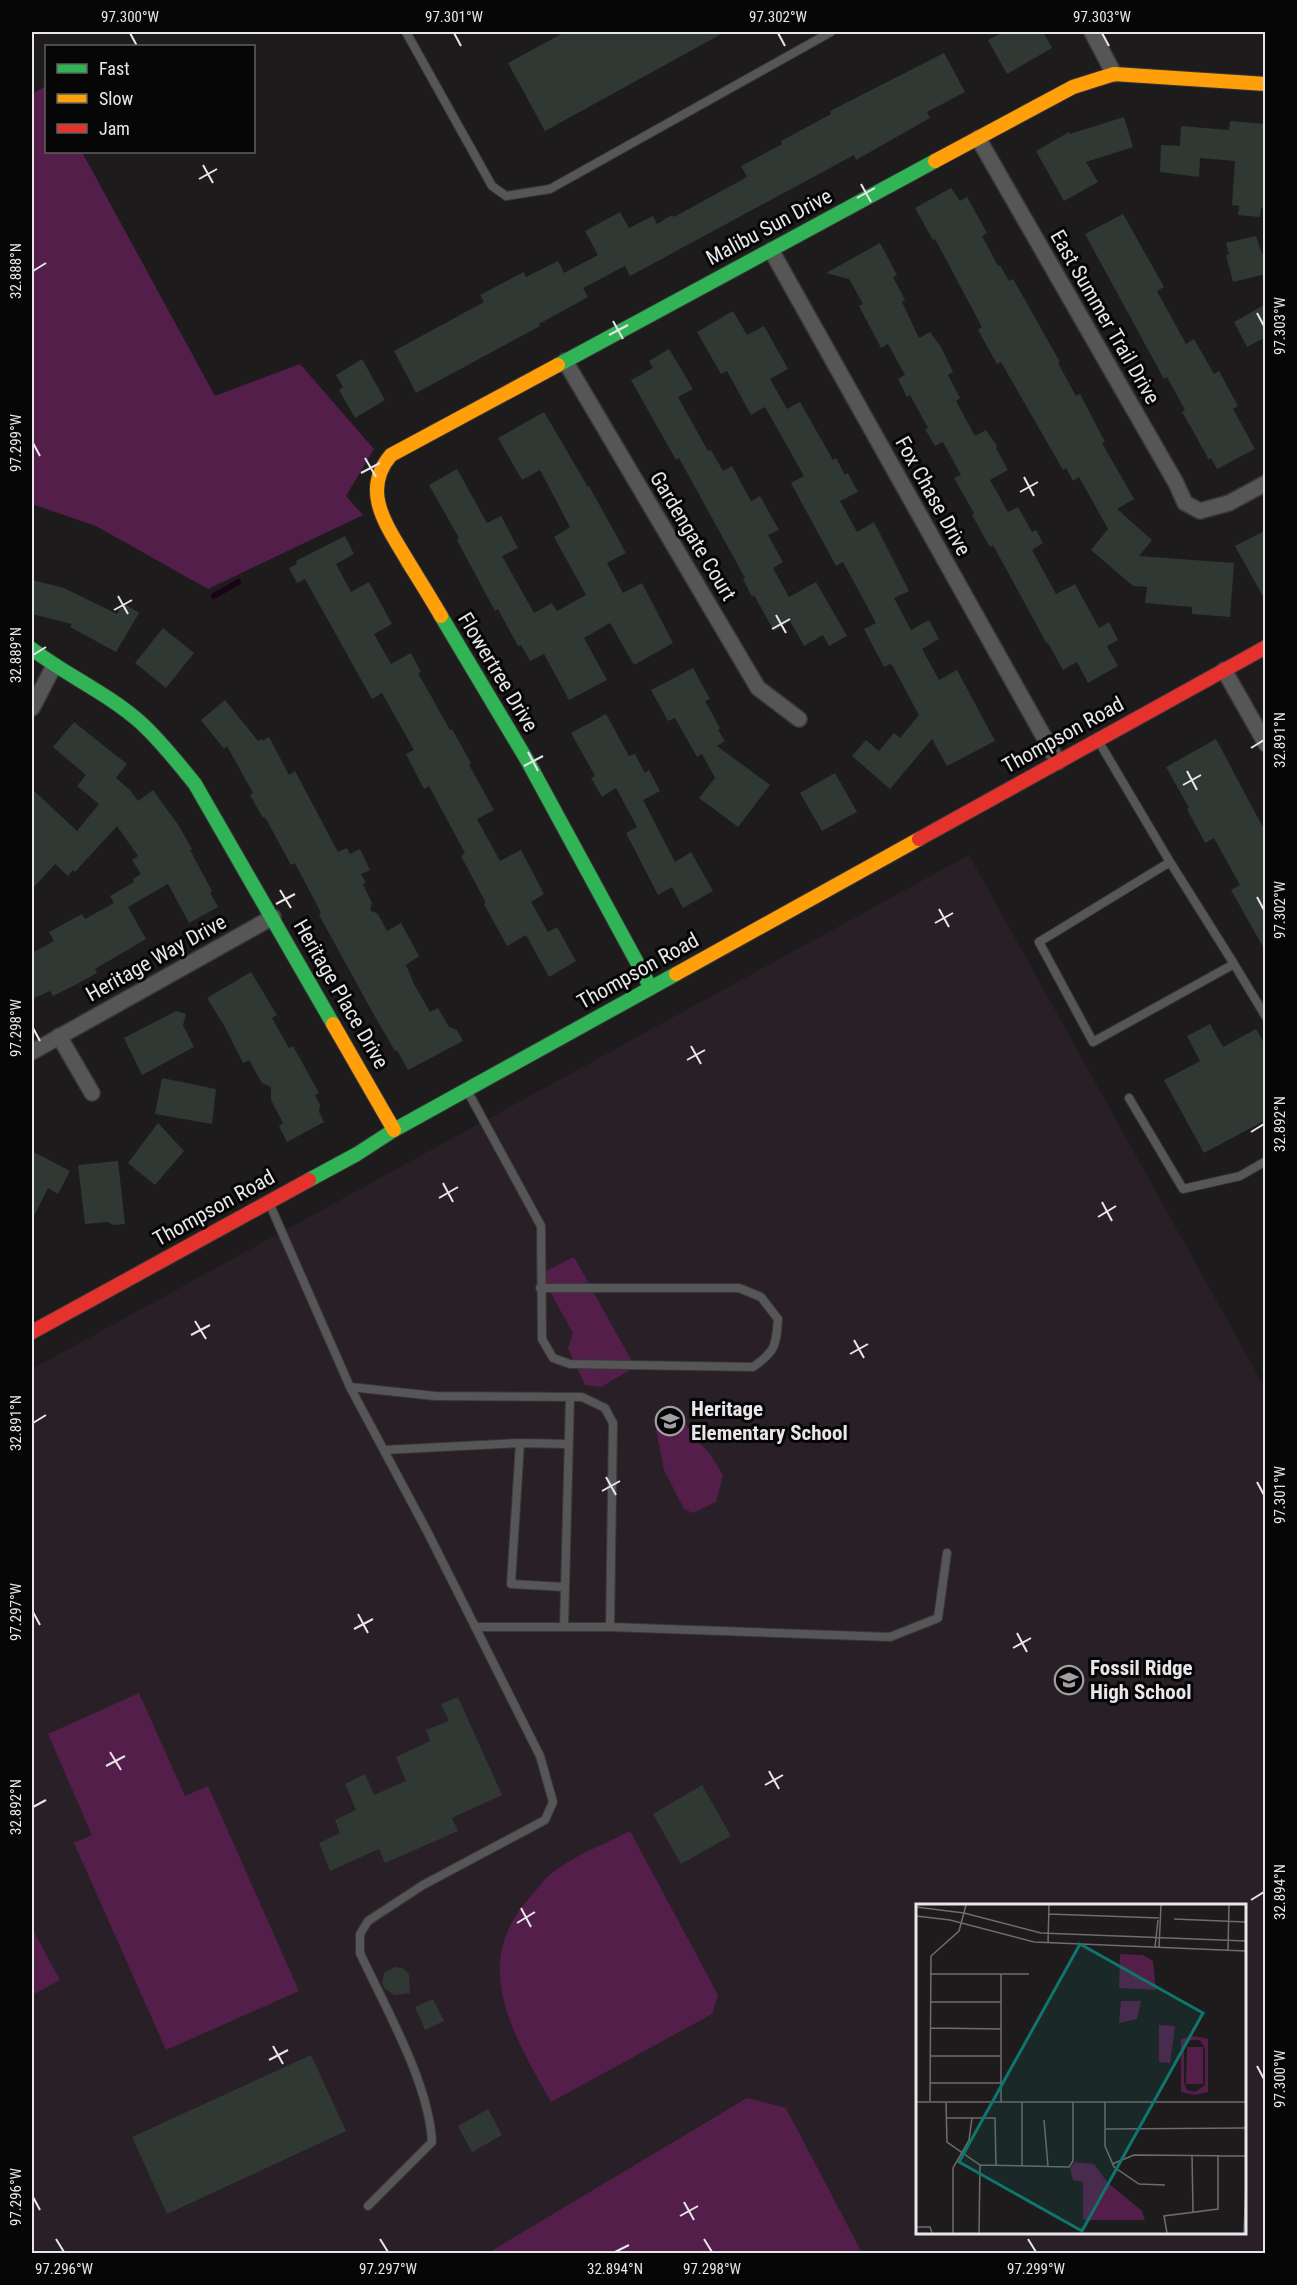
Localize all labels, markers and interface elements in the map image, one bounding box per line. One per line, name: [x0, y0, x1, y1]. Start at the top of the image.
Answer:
text: 97.300°W: [101, 8, 160, 26]
text: 97.301°W: [425, 8, 484, 26]
text: 97.302°W: [749, 8, 808, 26]
text: 97.303°W: [1073, 8, 1132, 26]
legend: [45, 45, 255, 153]
text: Fast: [99, 58, 130, 79]
text: Slow: [99, 88, 134, 109]
text: Jam: [99, 118, 130, 139]
street label: Malibu Sun Drive: [702, 184, 836, 270]
street label: East Summer Trail Drive: [1045, 226, 1165, 408]
text: 32.888°N: [7, 243, 25, 299]
text: 97.303°W: [1271, 296, 1289, 355]
text: 97.299°W: [7, 413, 25, 472]
street label: Fox Chase Drive: [890, 432, 976, 560]
street label: Gardengate Court: [645, 467, 741, 605]
street label: Flowertree Drive: [453, 608, 543, 736]
text: 32.889°N: [7, 627, 25, 683]
street label: Thompson Road: [998, 692, 1128, 778]
text: 32.891°N: [1271, 712, 1289, 768]
text: 97.302°W: [1271, 880, 1289, 939]
street label: Heritage Way Drive: [82, 910, 230, 1006]
street label: Heritage Place Drive: [289, 915, 394, 1073]
street label: Thompson Road: [573, 928, 703, 1014]
text: 97.298°W: [7, 998, 25, 1057]
text: 32.892°N: [1271, 1096, 1289, 1152]
street label: Thompson Road: [149, 1165, 279, 1251]
text: 32.891°N: [7, 1395, 25, 1451]
place label: Heritage Elementary School: [691, 1397, 848, 1445]
school or university icon: Heritage Elementary School: [654, 1405, 686, 1437]
text: 97.301°W: [1271, 1465, 1289, 1524]
text: 97.297°W: [7, 1582, 25, 1641]
place label: Fossil Ridge High School: [1090, 1656, 1193, 1704]
school or university icon: Fossil Ridge High School: [1053, 1664, 1085, 1696]
text: 32.892°N: [7, 1779, 25, 1835]
text: 32.894°N: [1271, 1864, 1289, 1920]
inset map: [916, 1904, 1246, 2234]
text: 97.300°W: [1271, 2049, 1289, 2108]
text: 97.296°W: [7, 2167, 25, 2226]
text: 97.296°W: [35, 2260, 94, 2278]
text: 97.297°W: [359, 2260, 418, 2278]
text: 32.894°N: [587, 2260, 643, 2278]
text: 97.298°W: [683, 2260, 742, 2278]
text: 97.299°W: [1007, 2260, 1066, 2278]

